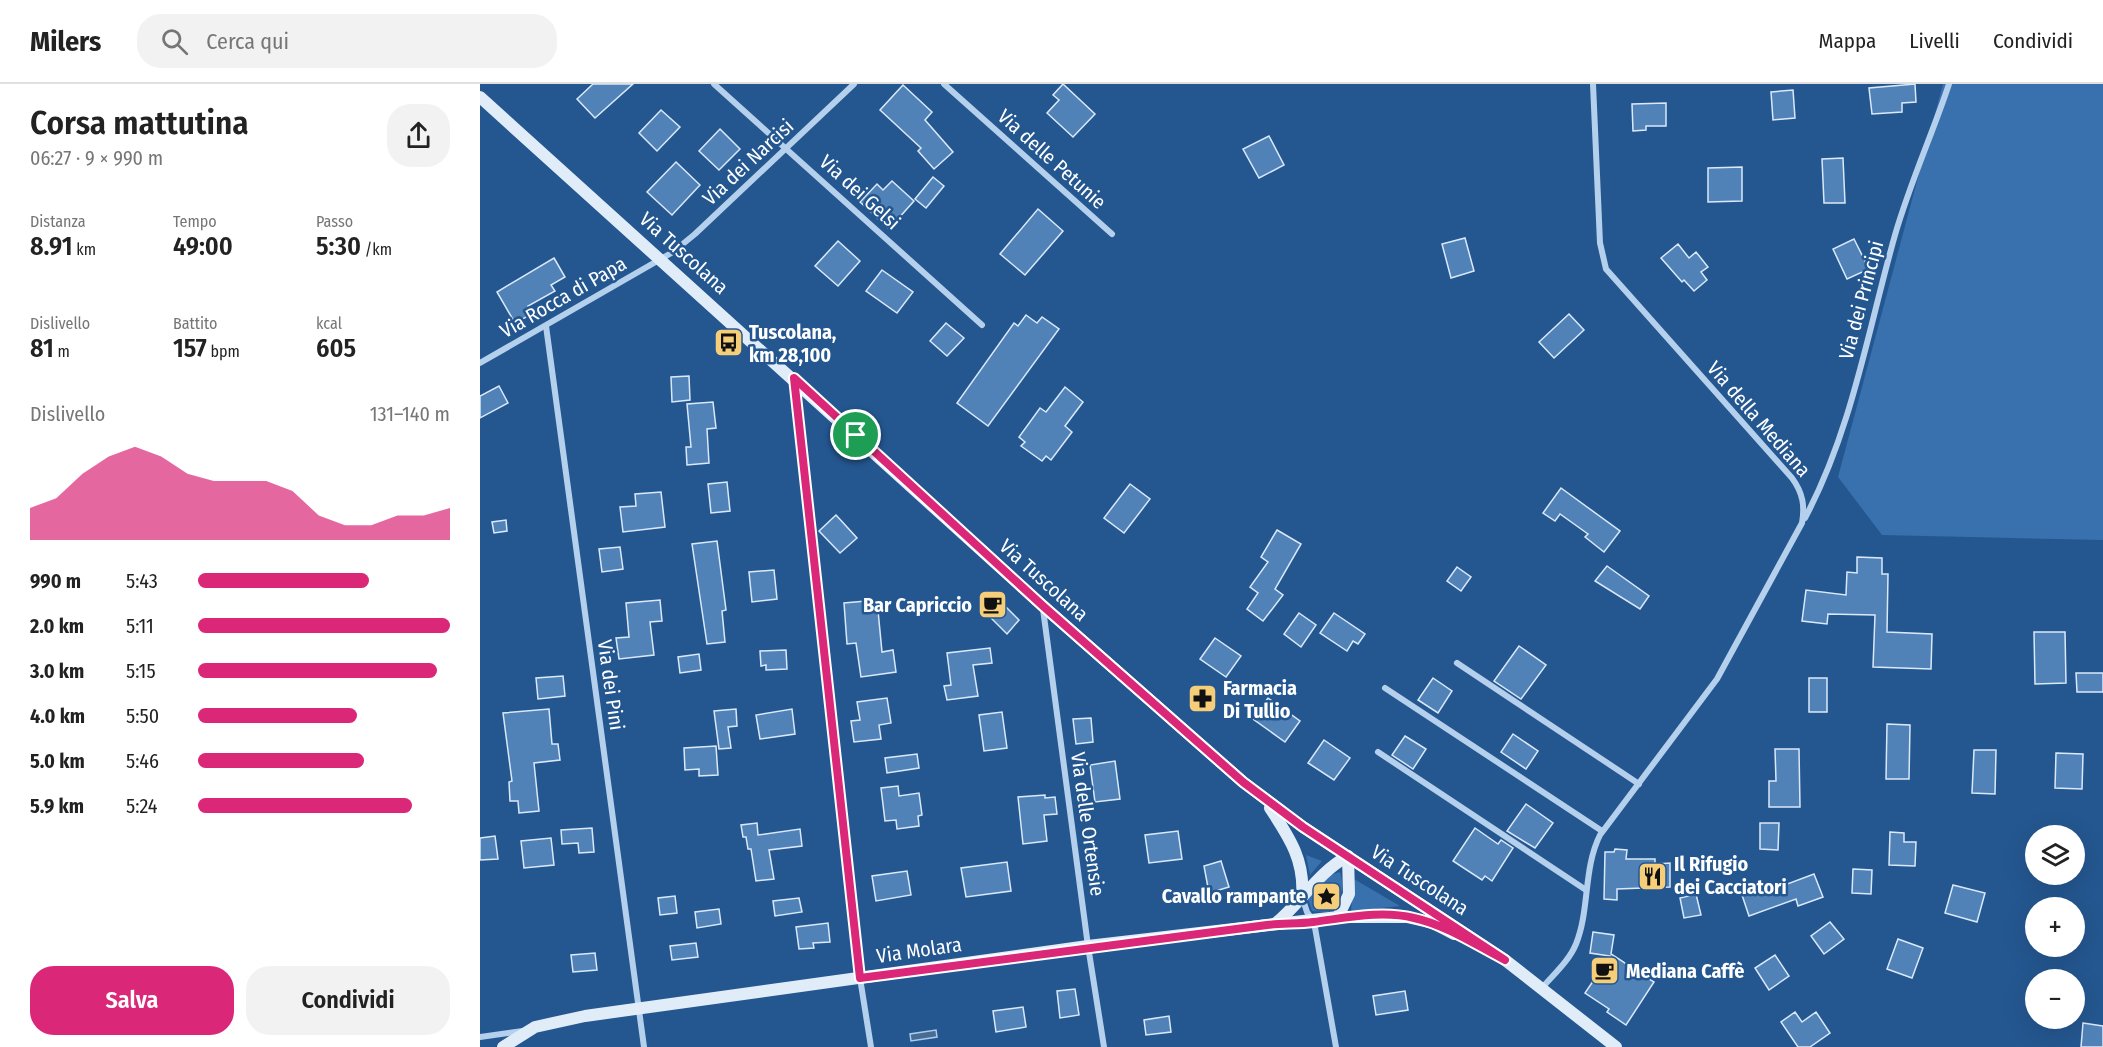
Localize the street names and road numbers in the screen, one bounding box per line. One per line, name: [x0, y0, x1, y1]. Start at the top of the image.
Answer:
street label: Via delle Petunie: [993, 104, 1111, 214]
street label: Via dei Narcisi: [698, 114, 798, 210]
street label: Via dei Gelsi: [815, 150, 905, 234]
street label: Via Tuscolana: [635, 207, 733, 299]
street label: Via dei Principi: [1834, 238, 1888, 362]
street label: Via Rocca di Papa: [496, 251, 630, 343]
street label: Via della Mediana: [1702, 356, 1816, 482]
street label: Via Tuscolana: [995, 534, 1093, 626]
street label: Via dei Pini: [593, 638, 629, 732]
street label: Via delle Ortensie: [1066, 751, 1110, 897]
street label: Via Tuscolana: [1367, 840, 1473, 920]
street label: Via Molara: [875, 932, 963, 968]

